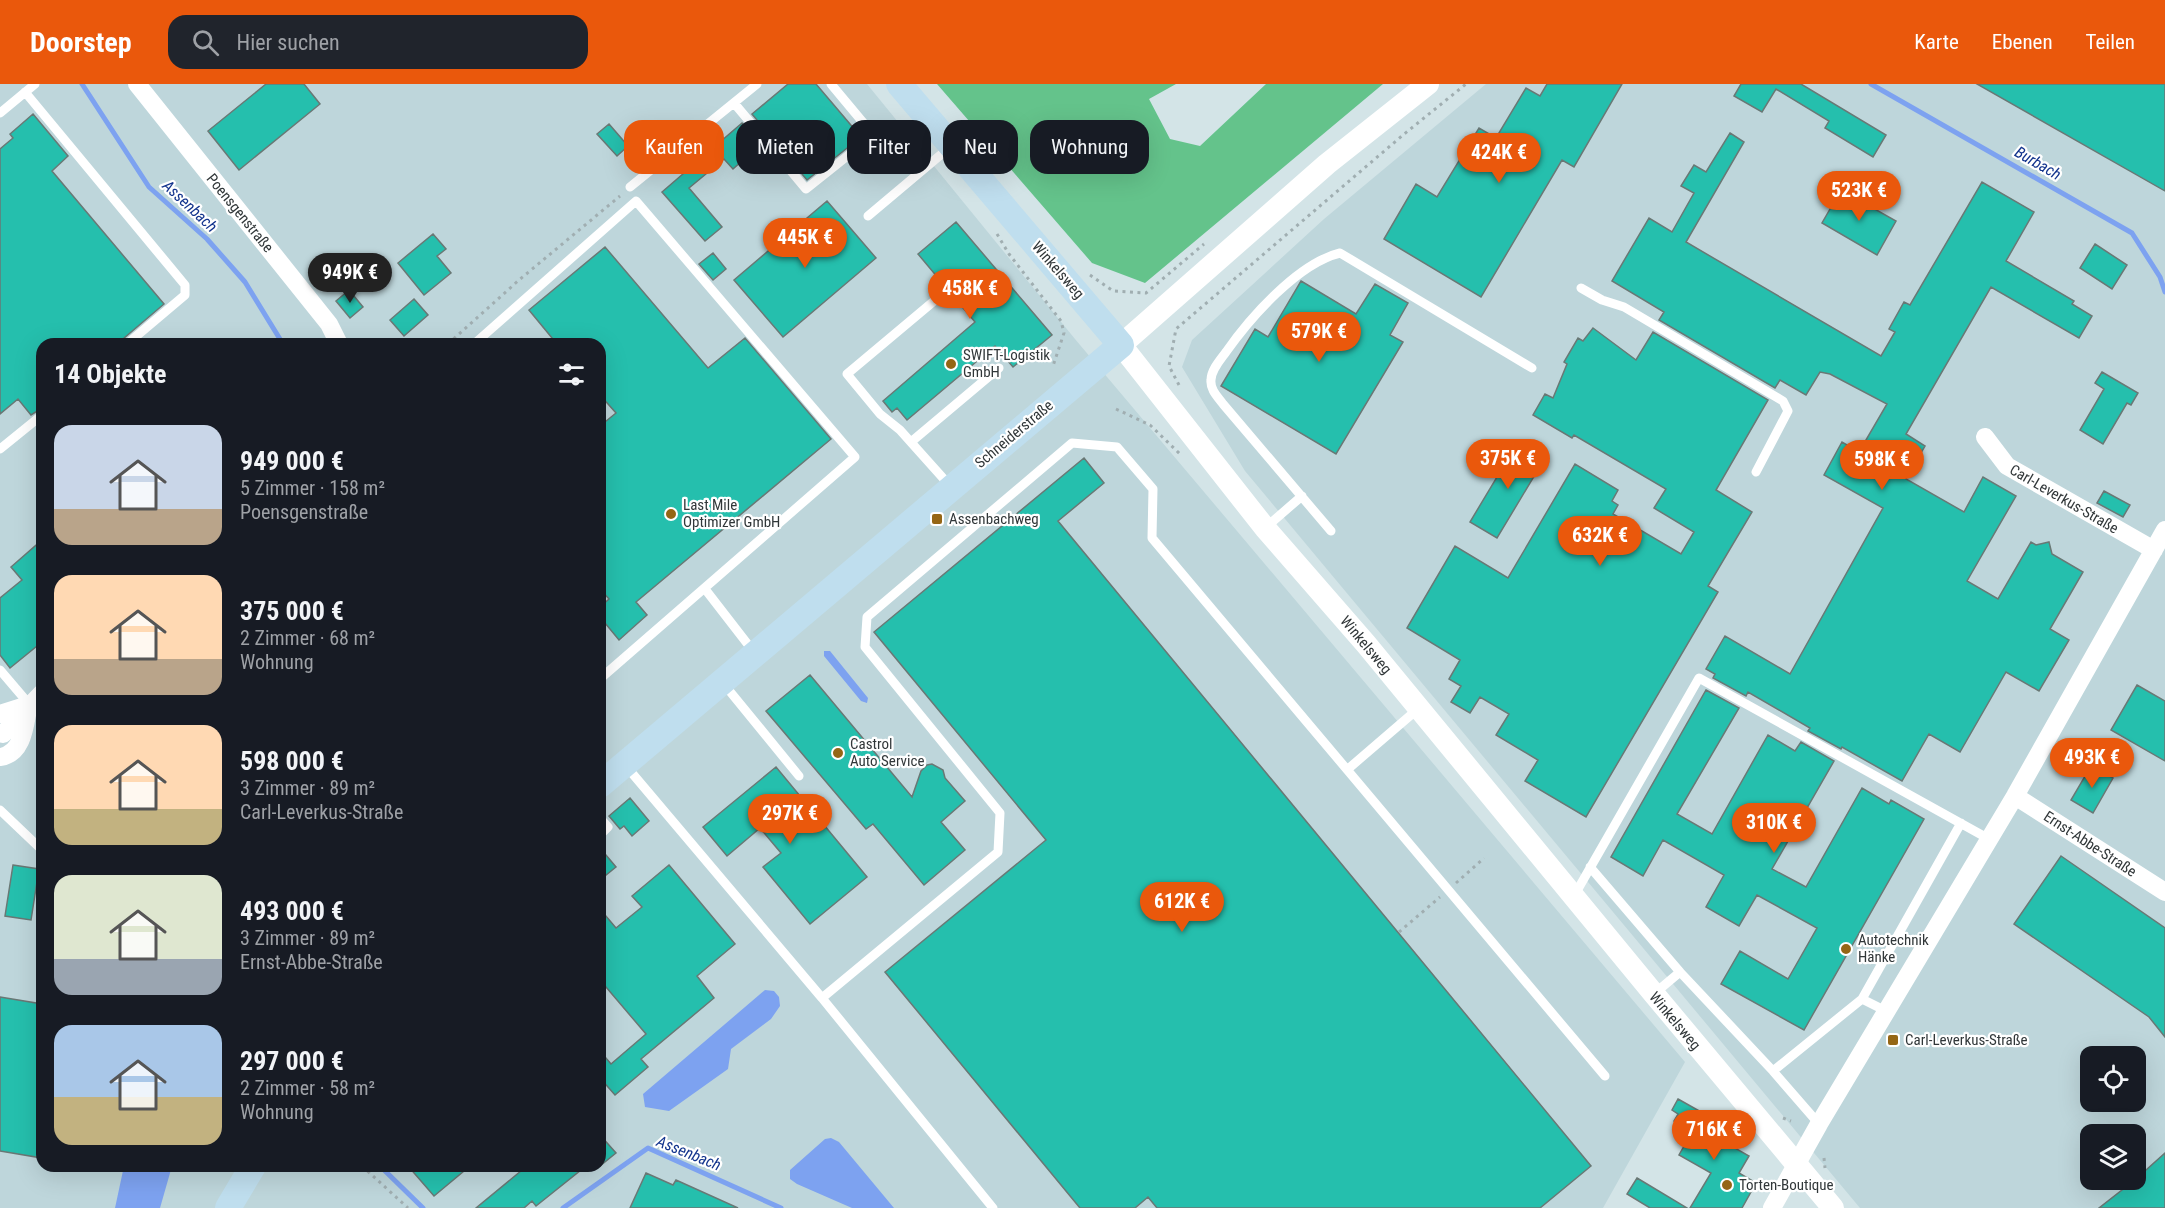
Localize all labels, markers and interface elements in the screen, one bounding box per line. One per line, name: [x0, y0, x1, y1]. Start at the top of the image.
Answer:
search box: [168, 15, 588, 69]
text: Doorstep: [30, 26, 132, 59]
icon: search: [189, 26, 222, 59]
text: Hier suchen: [237, 30, 340, 55]
text: Karte: [1914, 30, 1959, 54]
text: Ebenen: [1992, 30, 2053, 54]
text: Teilen: [2086, 30, 2135, 54]
chip: Kaufen: [624, 120, 724, 174]
chip: Mieten: [736, 120, 835, 174]
chip: Filter: [847, 120, 931, 174]
chip: Neu: [943, 120, 1018, 174]
chip: Wohnung: [1030, 120, 1149, 174]
pin: 424K €: [1450, 133, 1548, 184]
text: 424K €: [1471, 140, 1527, 164]
water label: Burbach: [2011, 142, 2065, 184]
street label: Poensgenstraße: [203, 170, 277, 256]
pin: 523K €: [1810, 171, 1908, 222]
water label: Assenbach: [158, 175, 221, 236]
text: 523K €: [1831, 178, 1887, 202]
pin: 445K €: [756, 218, 854, 269]
text: 445K €: [777, 225, 833, 249]
street label: Winkelsweg: [1028, 238, 1088, 302]
pin: 949K €: [301, 253, 399, 304]
text: 949K €: [322, 260, 378, 284]
pin: 458K €: [921, 269, 1019, 320]
text: 458K €: [942, 276, 998, 300]
pin: 579K €: [1270, 312, 1368, 363]
text: 579K €: [1291, 319, 1347, 343]
place label: SWIFT-Logistik GmbH: [963, 346, 1050, 381]
marker: SWIFT-Logistik GmbH: [944, 357, 958, 371]
icon: filters: [555, 358, 588, 391]
text: 14 Objekte: [54, 359, 167, 389]
street label: Schneiderstraße: [971, 396, 1057, 472]
pin: 375K €: [1459, 439, 1557, 490]
pin: 598K €: [1833, 440, 1931, 491]
text: 949 000 €: [240, 446, 344, 476]
text: 375K €: [1480, 446, 1536, 470]
text: 598K €: [1854, 447, 1910, 471]
icon: home: [102, 449, 174, 521]
street label: Carl-Leverkus-Straße: [2006, 461, 2122, 537]
text: 5 Zimmer · 158 m²: [240, 476, 385, 500]
place label: Last Mile Optimizer GmbH: [683, 496, 780, 531]
text: Poensgenstraße: [240, 500, 368, 524]
marker: Last Mile Optimizer GmbH: [664, 507, 678, 521]
place label: Assenbachweg: [949, 510, 1039, 528]
marker: Assenbachweg: [930, 512, 944, 526]
pin: 632K €: [1551, 516, 1649, 567]
text: 632K €: [1572, 523, 1628, 547]
text: 375 000 €: [240, 596, 344, 626]
icon: home: [102, 599, 174, 671]
street label: Winkelsweg: [1337, 612, 1395, 678]
text: 2 Zimmer · 68 m²: [240, 626, 375, 650]
text: Wohnung: [240, 650, 314, 674]
place label: Castrol Auto Service: [850, 735, 924, 770]
pin: 493K €: [2043, 738, 2141, 789]
text: 493K €: [2064, 745, 2120, 769]
text: 598 000 €: [240, 746, 344, 776]
marker: Castrol Auto Service: [831, 746, 845, 760]
icon: home: [102, 749, 174, 821]
text: 3 Zimmer · 89 m²: [240, 776, 375, 800]
pin: 297K €: [741, 794, 839, 845]
text: Carl-Leverkus-Straße: [240, 800, 403, 824]
text: 297K €: [762, 801, 818, 825]
pin: 310K €: [1725, 803, 1823, 854]
street label: Ernst-Abbe-Straße: [2040, 807, 2140, 881]
text: 310K €: [1746, 810, 1802, 834]
pin: 612K €: [1133, 882, 1231, 933]
text: 612K €: [1154, 889, 1210, 913]
text: 493 000 €: [240, 896, 344, 926]
icon: home: [102, 899, 174, 971]
text: 3 Zimmer · 89 m²: [240, 926, 375, 950]
place label: Autotechnik Hänke: [1858, 931, 1929, 966]
marker: Autotechnik Hänke: [1839, 942, 1853, 956]
text: Ernst-Abbe-Straße: [240, 950, 383, 974]
street label: Winkelsweg: [1646, 988, 1704, 1054]
place label: Carl-Leverkus-Straße: [1905, 1031, 2028, 1049]
marker: Carl-Leverkus-Straße: [1886, 1033, 1900, 1047]
text: 297 000 €: [240, 1046, 344, 1076]
map controls: [2080, 1046, 2146, 1190]
button: locate: [2080, 1046, 2146, 1112]
icon: home: [102, 1049, 174, 1121]
text: 2 Zimmer · 58 m²: [240, 1076, 375, 1100]
text: Wohnung: [240, 1100, 314, 1124]
pin: 716K €: [1665, 1110, 1763, 1161]
text: 716K €: [1686, 1117, 1742, 1141]
button: layers: [2080, 1124, 2146, 1190]
water label: Assenbach: [653, 1131, 724, 1174]
place label: Torten-Boutique: [1739, 1176, 1834, 1194]
marker: Torten-Boutique: [1720, 1178, 1734, 1192]

